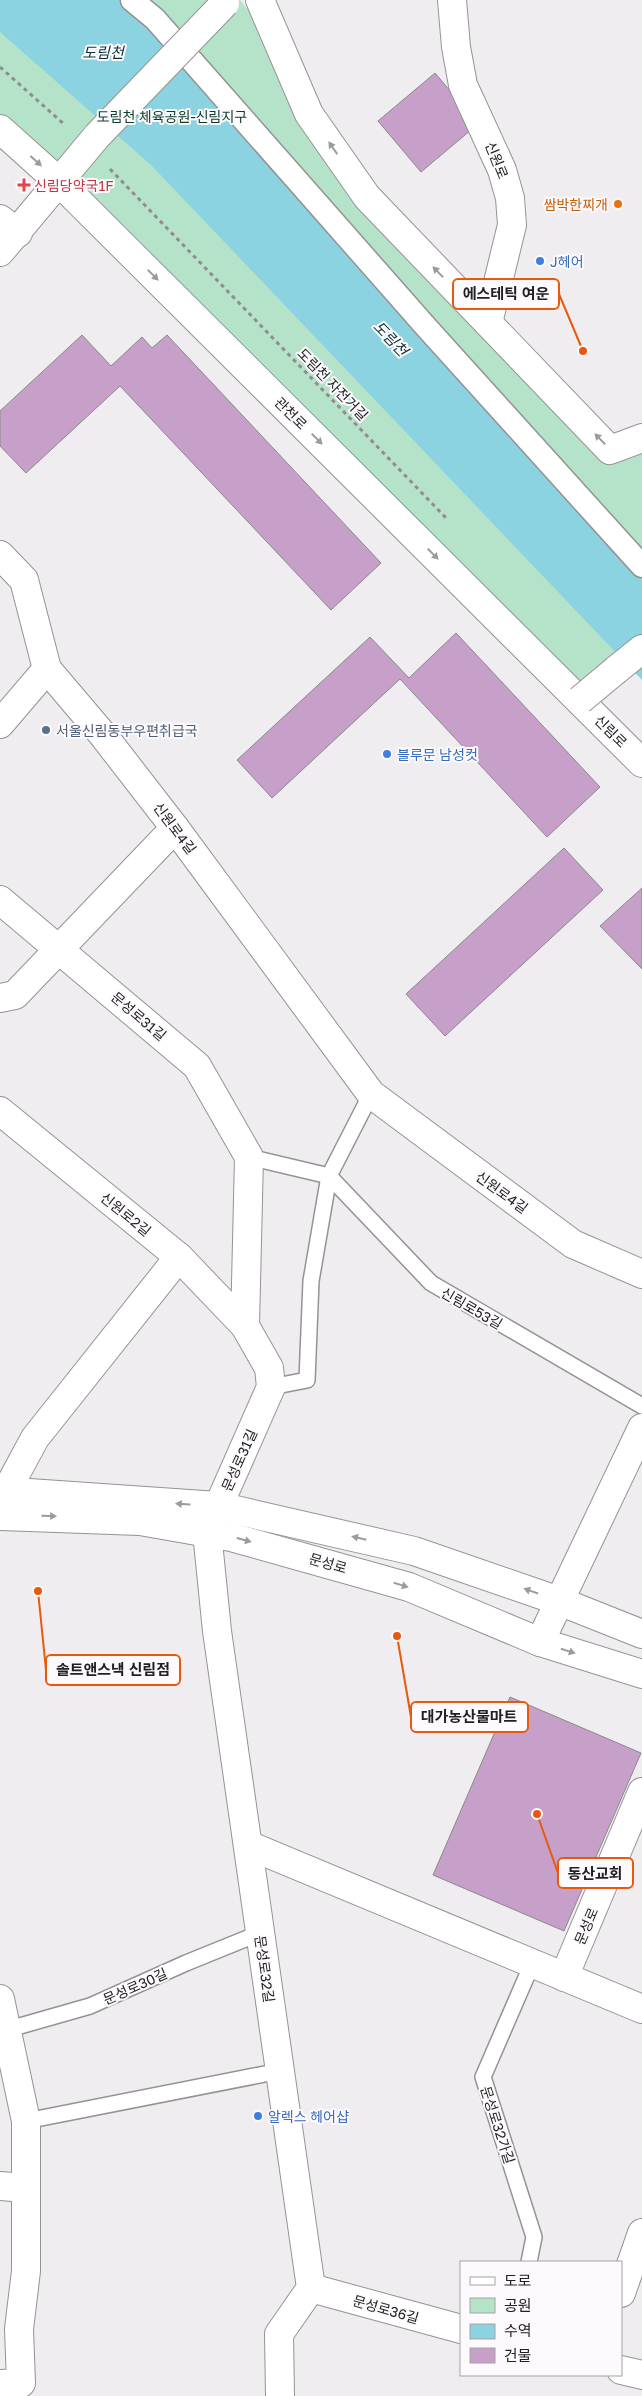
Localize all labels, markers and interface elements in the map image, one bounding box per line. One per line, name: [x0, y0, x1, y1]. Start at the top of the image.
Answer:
water label: 도림천: [82, 43, 126, 61]
park label: 도림천 체육공원-신림지구: [97, 108, 247, 125]
street label: 신원로: [482, 139, 512, 181]
one-way arrow: [328, 142, 338, 155]
one-way arrow: [30, 156, 43, 167]
place label: 신림당약국1F: [34, 177, 114, 194]
marker: 신림당약국1F: [18, 179, 30, 191]
place label: 쌈박한찌개: [544, 196, 608, 213]
marker: 쌈박한찌개: [612, 198, 624, 210]
place label: J헤어: [550, 253, 584, 270]
marker: J헤어: [534, 255, 546, 267]
one-way arrow: [433, 266, 445, 278]
one-way arrow: [147, 269, 159, 281]
callout: 에스테틱 여운: [453, 279, 559, 309]
text: 에스테틱 여운: [463, 284, 549, 302]
water label: 도림천: [370, 317, 413, 361]
street label: 도림천 자전거길: [294, 344, 372, 424]
street label: 관천로: [271, 393, 311, 433]
one-way arrow: [311, 433, 323, 445]
one-way arrow: [594, 433, 606, 445]
one-way arrow: [426, 547, 438, 559]
street label: 신림로: [591, 711, 631, 751]
place label: 서울신림동부우편취급국: [56, 722, 198, 739]
marker: 서울신림동부우편취급국: [40, 724, 52, 736]
place label: 블루문 남성컷: [397, 746, 478, 763]
marker: 블루문 남성컷: [381, 748, 393, 760]
street label: 신원로4길: [150, 799, 200, 857]
street label: 문성로31길: [108, 988, 170, 1044]
street label: 신원로4길: [473, 1167, 531, 1217]
street label: 신원로2길: [97, 1189, 155, 1239]
street label: 신림로53길: [438, 1284, 506, 1332]
street label: 문성로31길: [218, 1426, 260, 1494]
one-way arrow: [175, 1499, 191, 1507]
one-way arrow: [41, 1512, 57, 1520]
one-way arrow: [352, 1534, 367, 1542]
one-way arrow: [237, 1536, 252, 1544]
street label: 문성로: [307, 1550, 349, 1577]
one-way arrow: [393, 1581, 408, 1589]
one-way arrow: [523, 1587, 538, 1595]
one-way arrow: [560, 1647, 575, 1655]
callout: 솔트앤스낵 신림점: [46, 1655, 180, 1685]
text: 솔트앤스낵 신림점: [56, 1660, 170, 1678]
callout: 대가농산물마트: [411, 1702, 528, 1732]
text: 대가농산물마트: [421, 1707, 517, 1725]
callout: 동산교회: [558, 1858, 633, 1888]
text: 동산교회: [567, 1864, 623, 1882]
street label: 문성로: [571, 1905, 601, 1947]
street label: 문성로32길: [252, 1934, 278, 2004]
street label: 문성로30길: [100, 1964, 170, 2008]
street label: 문성로32가길: [477, 2084, 519, 2166]
place label: 알렉스 헤어샵: [268, 2108, 349, 2125]
marker: 알렉스 헤어샵: [252, 2110, 264, 2122]
legend: [460, 2261, 622, 2376]
text: 도로: [504, 2271, 532, 2289]
street label: 문성로36길: [351, 2291, 421, 2327]
text: 공원: [504, 2296, 532, 2314]
text: 수역: [504, 2321, 532, 2339]
text: 건물: [504, 2346, 532, 2364]

